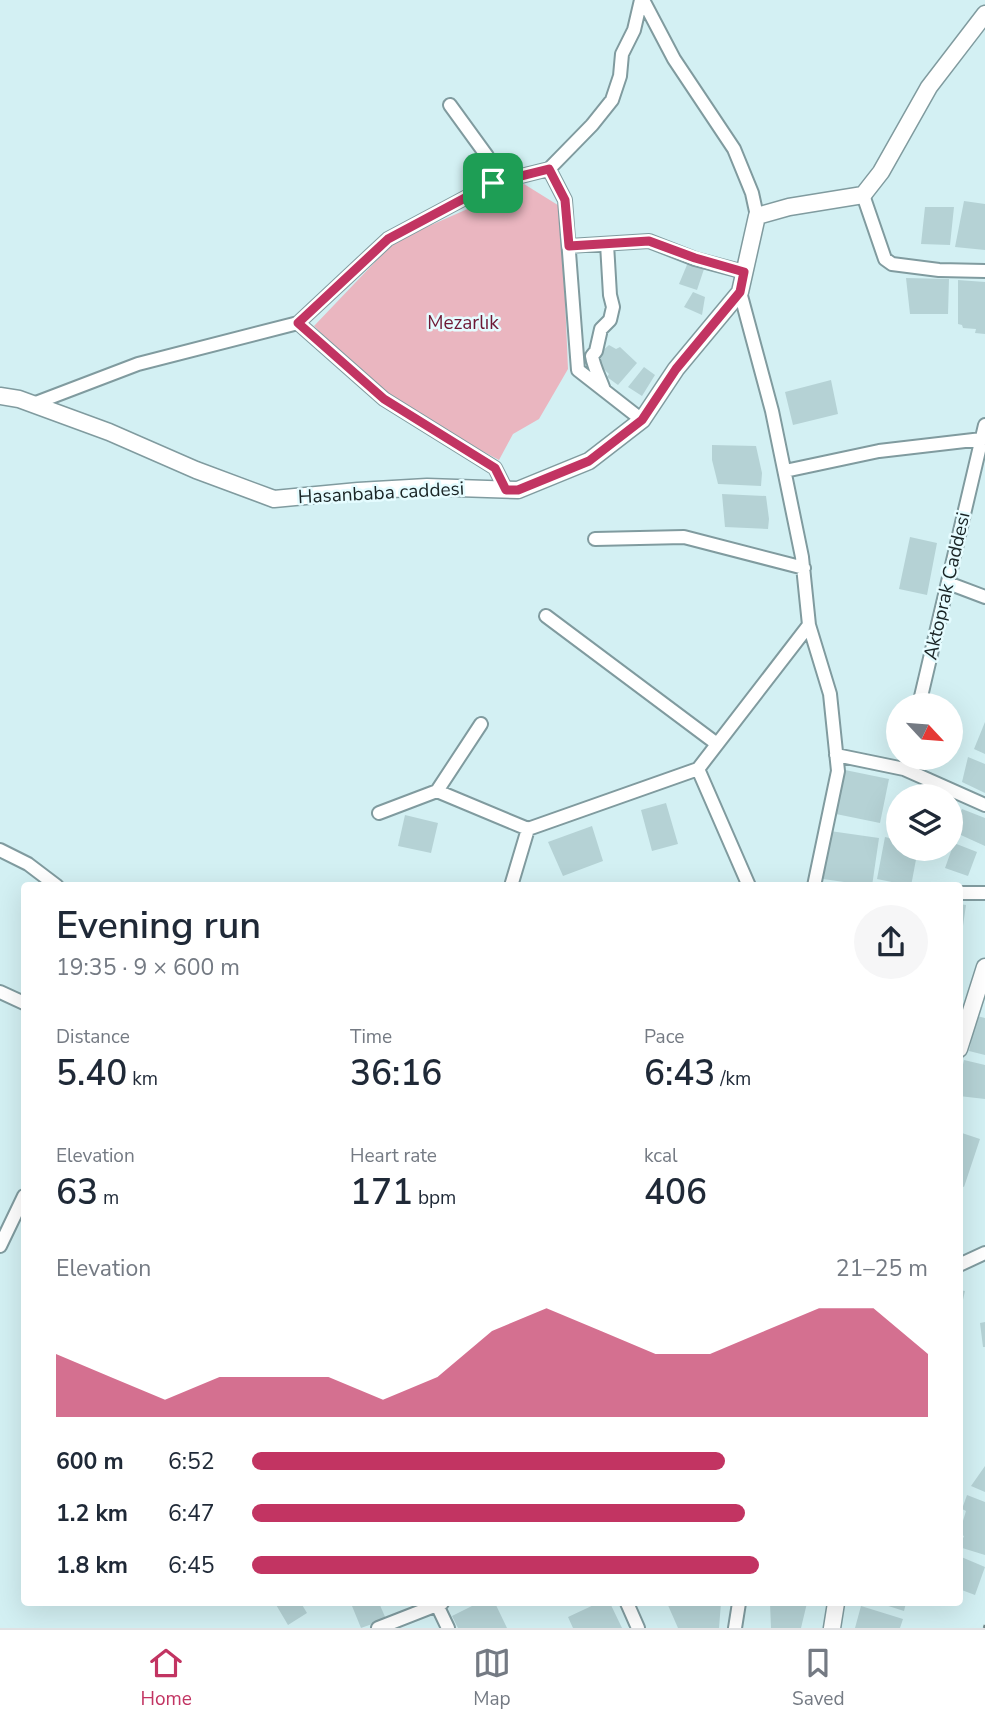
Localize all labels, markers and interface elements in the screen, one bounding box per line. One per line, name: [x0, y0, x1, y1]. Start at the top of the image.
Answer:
pin: [463, 153, 523, 213]
icon: arrive: [474, 164, 512, 202]
park label: Mezarlık: [427, 310, 499, 336]
street label: Hasanbaba caddesi: [297, 476, 465, 510]
street label: Aktoprak Caddesi: [917, 510, 977, 662]
north arrow: [886, 693, 962, 770]
map controls: [886, 693, 963, 861]
button: layers: [886, 784, 963, 861]
text: Evening run: [56, 900, 261, 951]
button: share: [854, 905, 928, 979]
text: 19:35 · 9 × 600 m: [56, 952, 240, 983]
text: Distance: [56, 1024, 130, 1050]
text: Time: [350, 1024, 392, 1050]
text: Pace: [644, 1024, 684, 1050]
text: 5.40: [56, 1050, 127, 1097]
text: 36:16: [350, 1050, 442, 1097]
text: 6:43: [644, 1050, 715, 1097]
text: km: [127, 1066, 158, 1092]
text: /km: [715, 1066, 751, 1092]
text: Elevation: [56, 1143, 135, 1169]
text: Heart rate: [350, 1143, 437, 1169]
text: kcal: [644, 1143, 678, 1169]
text: 63: [56, 1169, 98, 1216]
text: 171: [350, 1169, 413, 1216]
text: 406: [644, 1169, 707, 1216]
text: m: [98, 1185, 119, 1211]
text: bpm: [413, 1185, 456, 1211]
text: Elevation: [56, 1253, 151, 1284]
text: 21–25 m: [836, 1253, 928, 1284]
text: 600 m: [56, 1446, 124, 1477]
text: 6:52: [168, 1446, 215, 1477]
text: 1.2 km: [56, 1498, 128, 1529]
text: 6:47: [168, 1498, 215, 1529]
text: 1.8 km: [56, 1550, 128, 1581]
text: 6:45: [168, 1550, 215, 1581]
tab: Home: [141, 1644, 192, 1712]
tab: Map: [473, 1644, 511, 1712]
tab: Saved: [792, 1644, 844, 1712]

